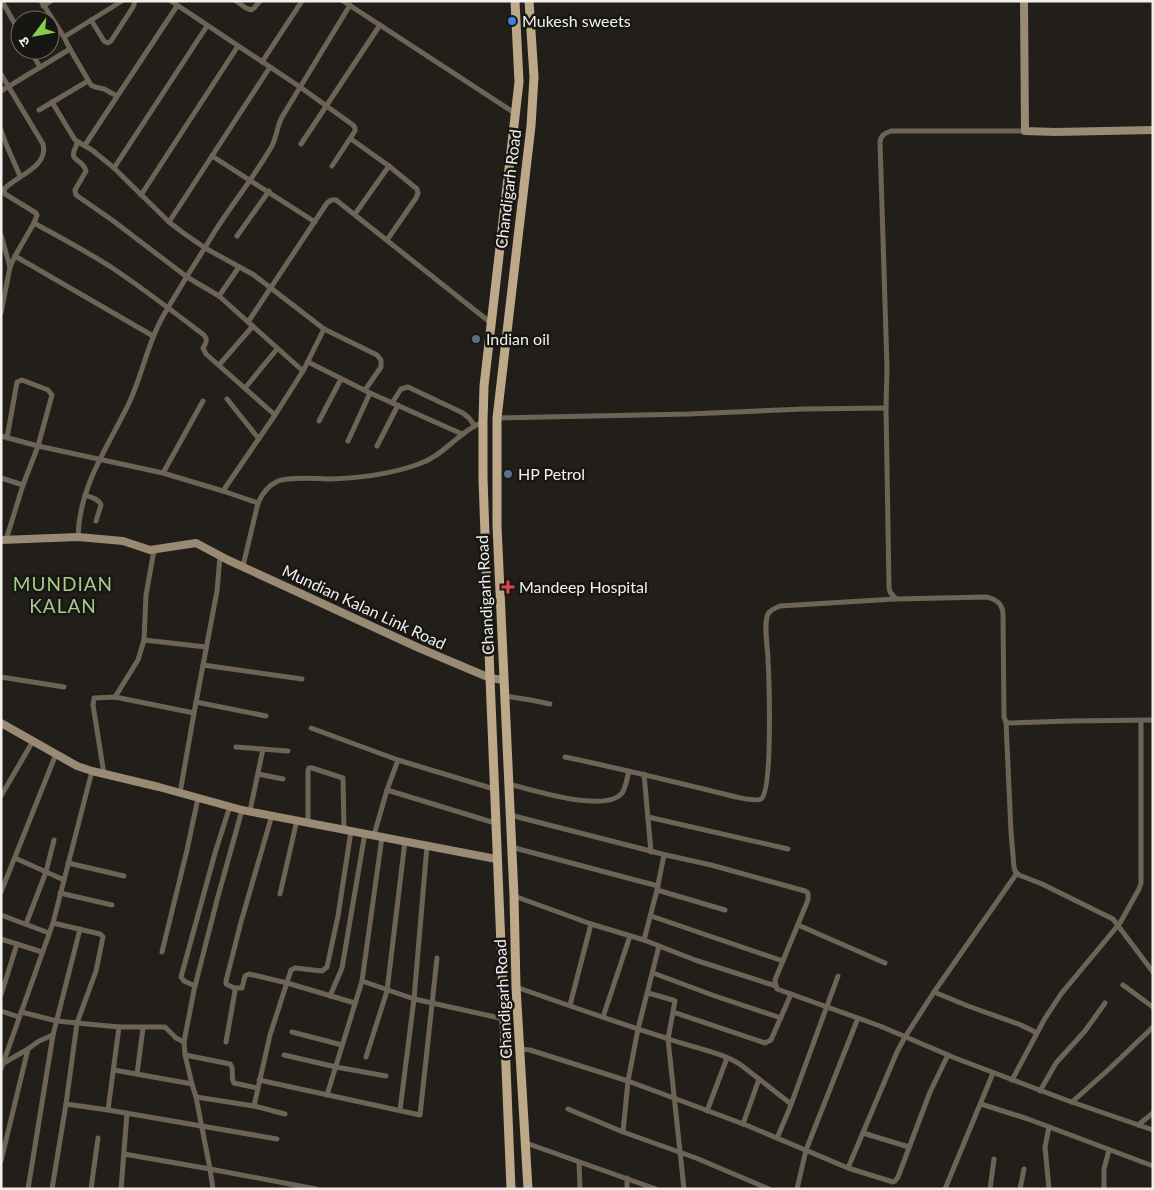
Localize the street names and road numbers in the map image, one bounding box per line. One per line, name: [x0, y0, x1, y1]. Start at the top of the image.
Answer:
street label: Chandigarh Road: [491, 128, 524, 250]
street label: Chandigarh Road: [472, 535, 497, 655]
street label: Mundian Kalan Link Road: [279, 560, 449, 653]
street label: Chandigarh Road: [490, 939, 515, 1059]

